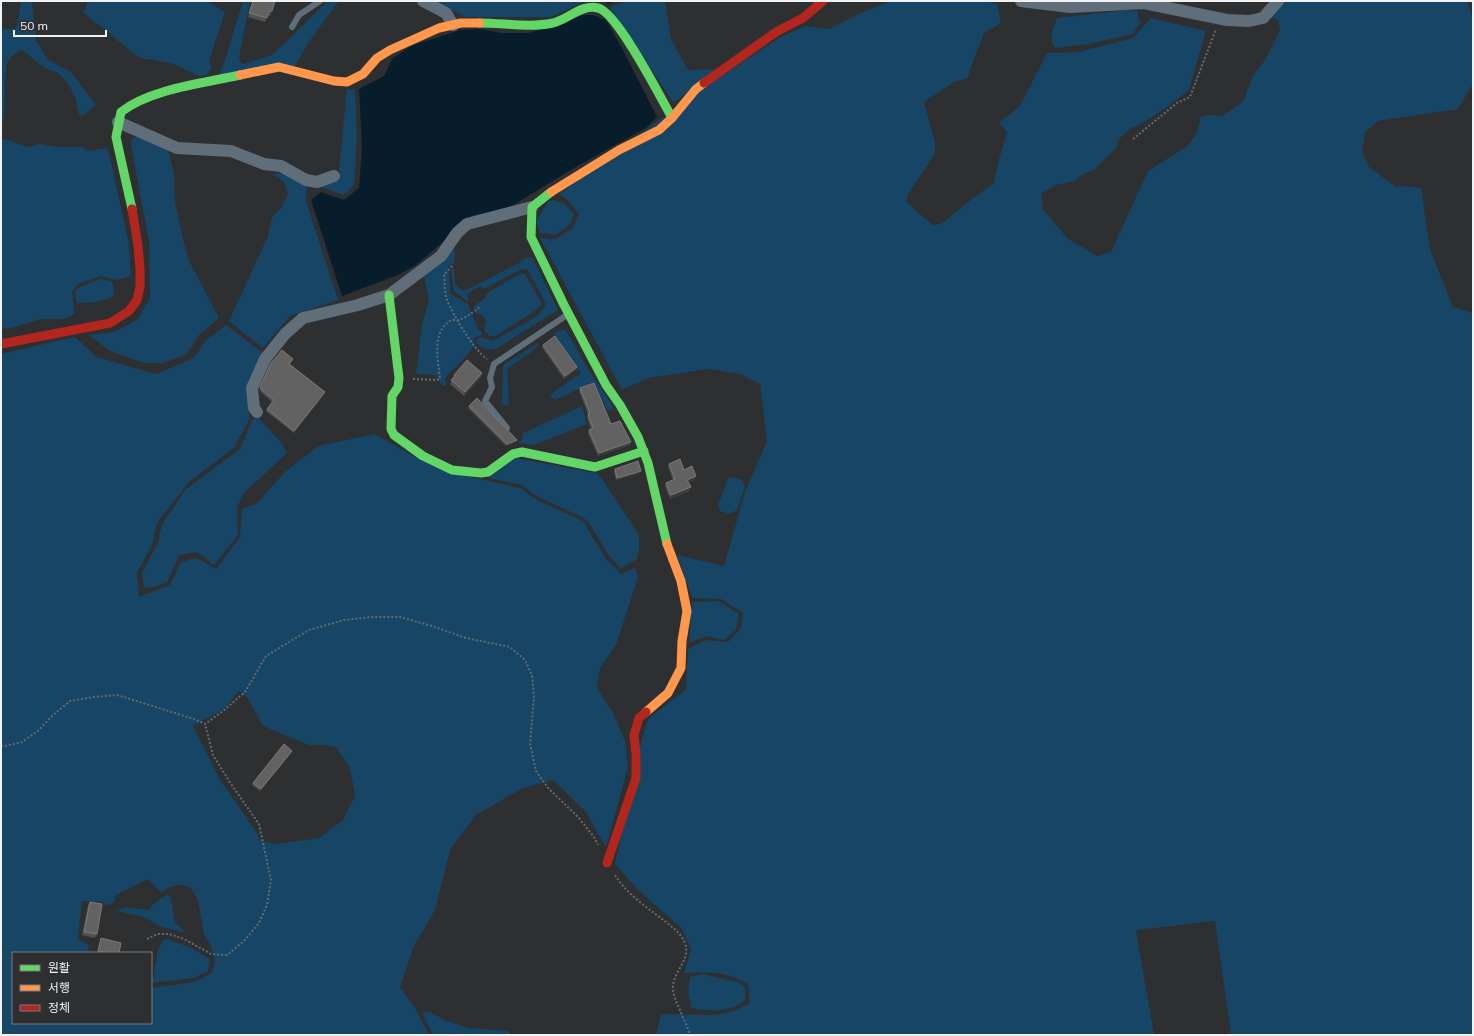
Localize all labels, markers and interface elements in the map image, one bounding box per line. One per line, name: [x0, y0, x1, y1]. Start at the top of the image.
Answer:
scale bar: [14, 12, 106, 38]
text: 50 m: [20, 18, 48, 33]
legend: [12, 952, 152, 1024]
text: 원활: [48, 960, 70, 975]
text: 서행: [48, 980, 70, 995]
text: 정체: [48, 1000, 70, 1015]

